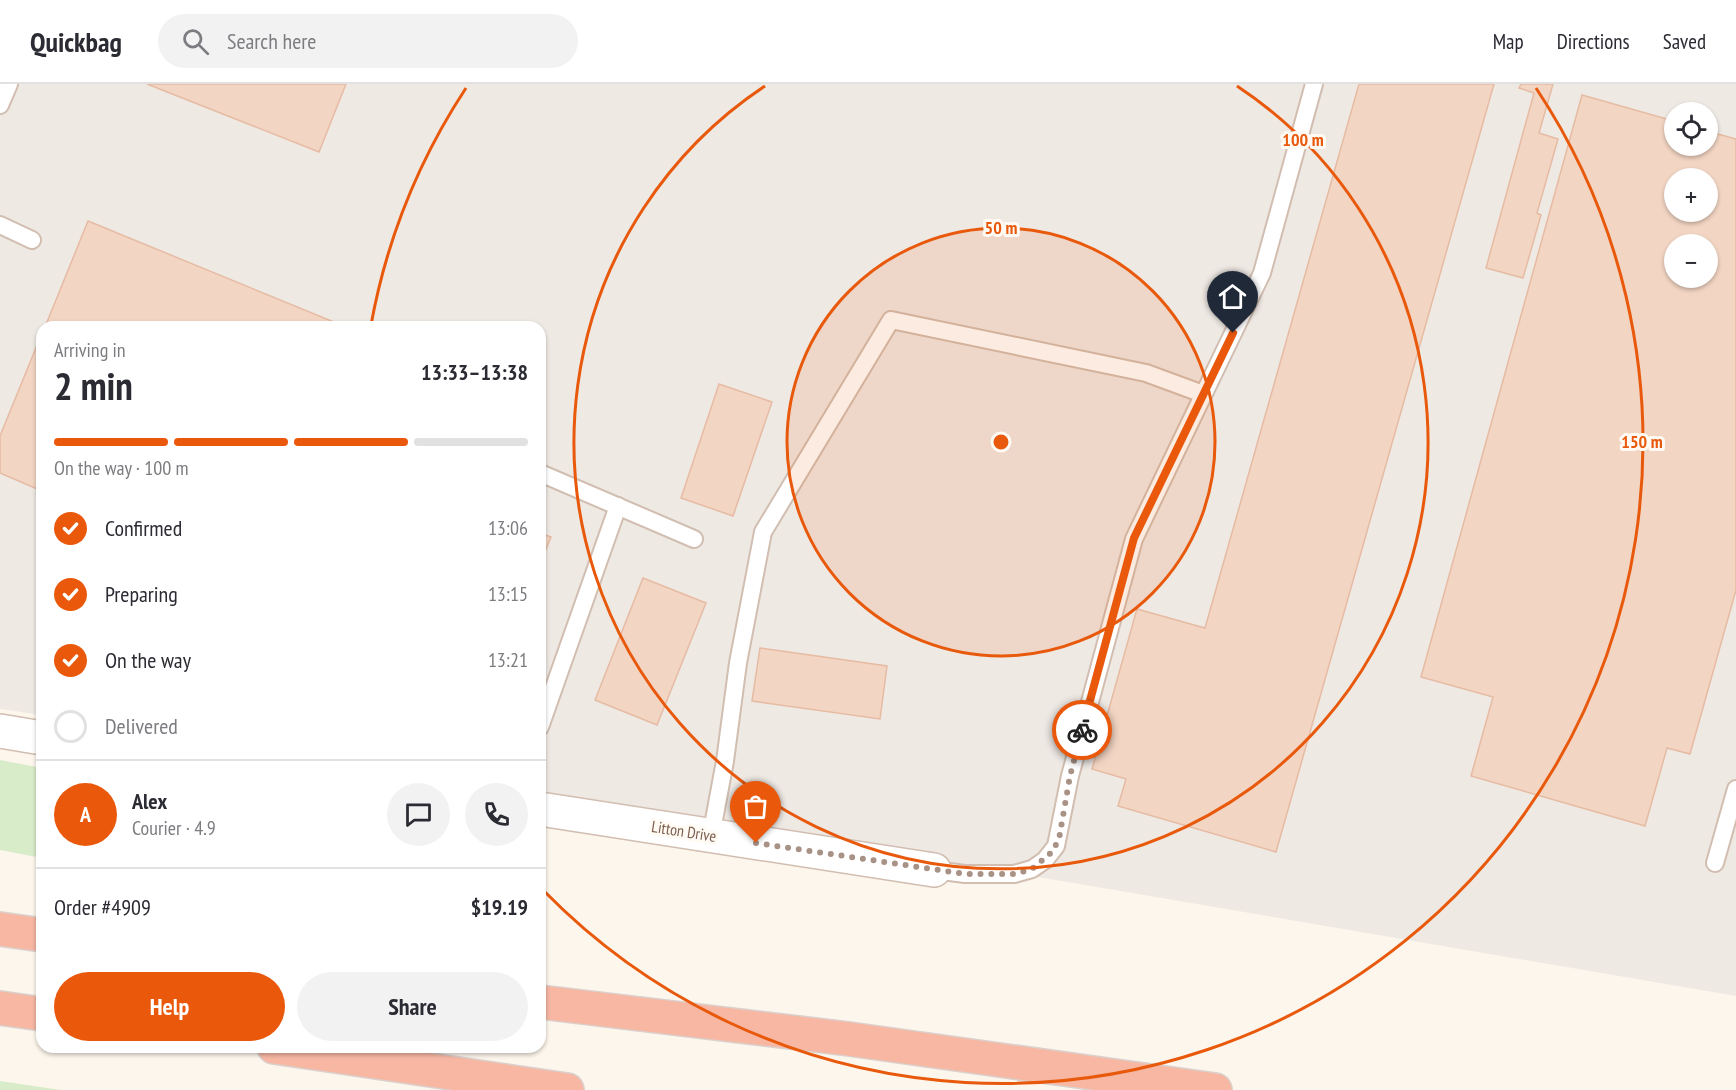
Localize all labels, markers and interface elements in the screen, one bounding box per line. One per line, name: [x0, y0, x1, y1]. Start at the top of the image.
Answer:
search box: [158, 14, 578, 68]
text: Quickbag: [30, 23, 122, 60]
icon: search: [179, 25, 212, 58]
text: Search here: [227, 27, 316, 55]
text: Map: [1493, 28, 1524, 55]
text: Directions: [1557, 28, 1630, 55]
text: Saved: [1663, 28, 1706, 55]
map controls: [1664, 102, 1718, 288]
button: locate: [1664, 102, 1718, 156]
text: 100 m: [1282, 128, 1324, 151]
button: +: [1664, 168, 1718, 222]
text: 50 m: [985, 216, 1017, 239]
button: −: [1664, 234, 1718, 288]
pin: [1207, 271, 1258, 333]
icon: home: [1216, 280, 1249, 313]
text: Arriving in: [54, 337, 126, 363]
text: 13:33–13:38: [421, 358, 528, 386]
text: 2 min: [54, 360, 133, 411]
text: 150 m: [1621, 430, 1663, 453]
centre of rings: [991, 432, 1011, 452]
text: On the way · 100 m: [54, 455, 189, 481]
icon: check: [54, 512, 87, 545]
text: Confirmed: [105, 514, 182, 542]
text: 13:06: [488, 515, 528, 541]
icon: check: [54, 578, 87, 611]
text: Preparing: [105, 580, 178, 608]
text: 13:15: [488, 581, 528, 607]
icon: check: [54, 644, 87, 677]
text: On the way: [105, 646, 191, 674]
text: 13:21: [488, 647, 528, 673]
courier: [1052, 700, 1112, 760]
text: Delivered: [105, 712, 178, 740]
icon: bike: [1066, 714, 1099, 747]
pin: [730, 781, 781, 843]
button: chat: [387, 783, 450, 846]
button: phone: [465, 783, 528, 846]
text: Alex: [132, 787, 167, 815]
icon: bag: [739, 790, 772, 823]
text: A: [80, 800, 91, 828]
text: Courier · 4.9: [132, 815, 216, 841]
street label: Litton Drive: [650, 816, 718, 846]
text: Order #4909: [54, 893, 151, 921]
text: $19.19: [471, 893, 528, 921]
button: Help: [54, 972, 285, 1041]
button: Share: [297, 972, 528, 1041]

